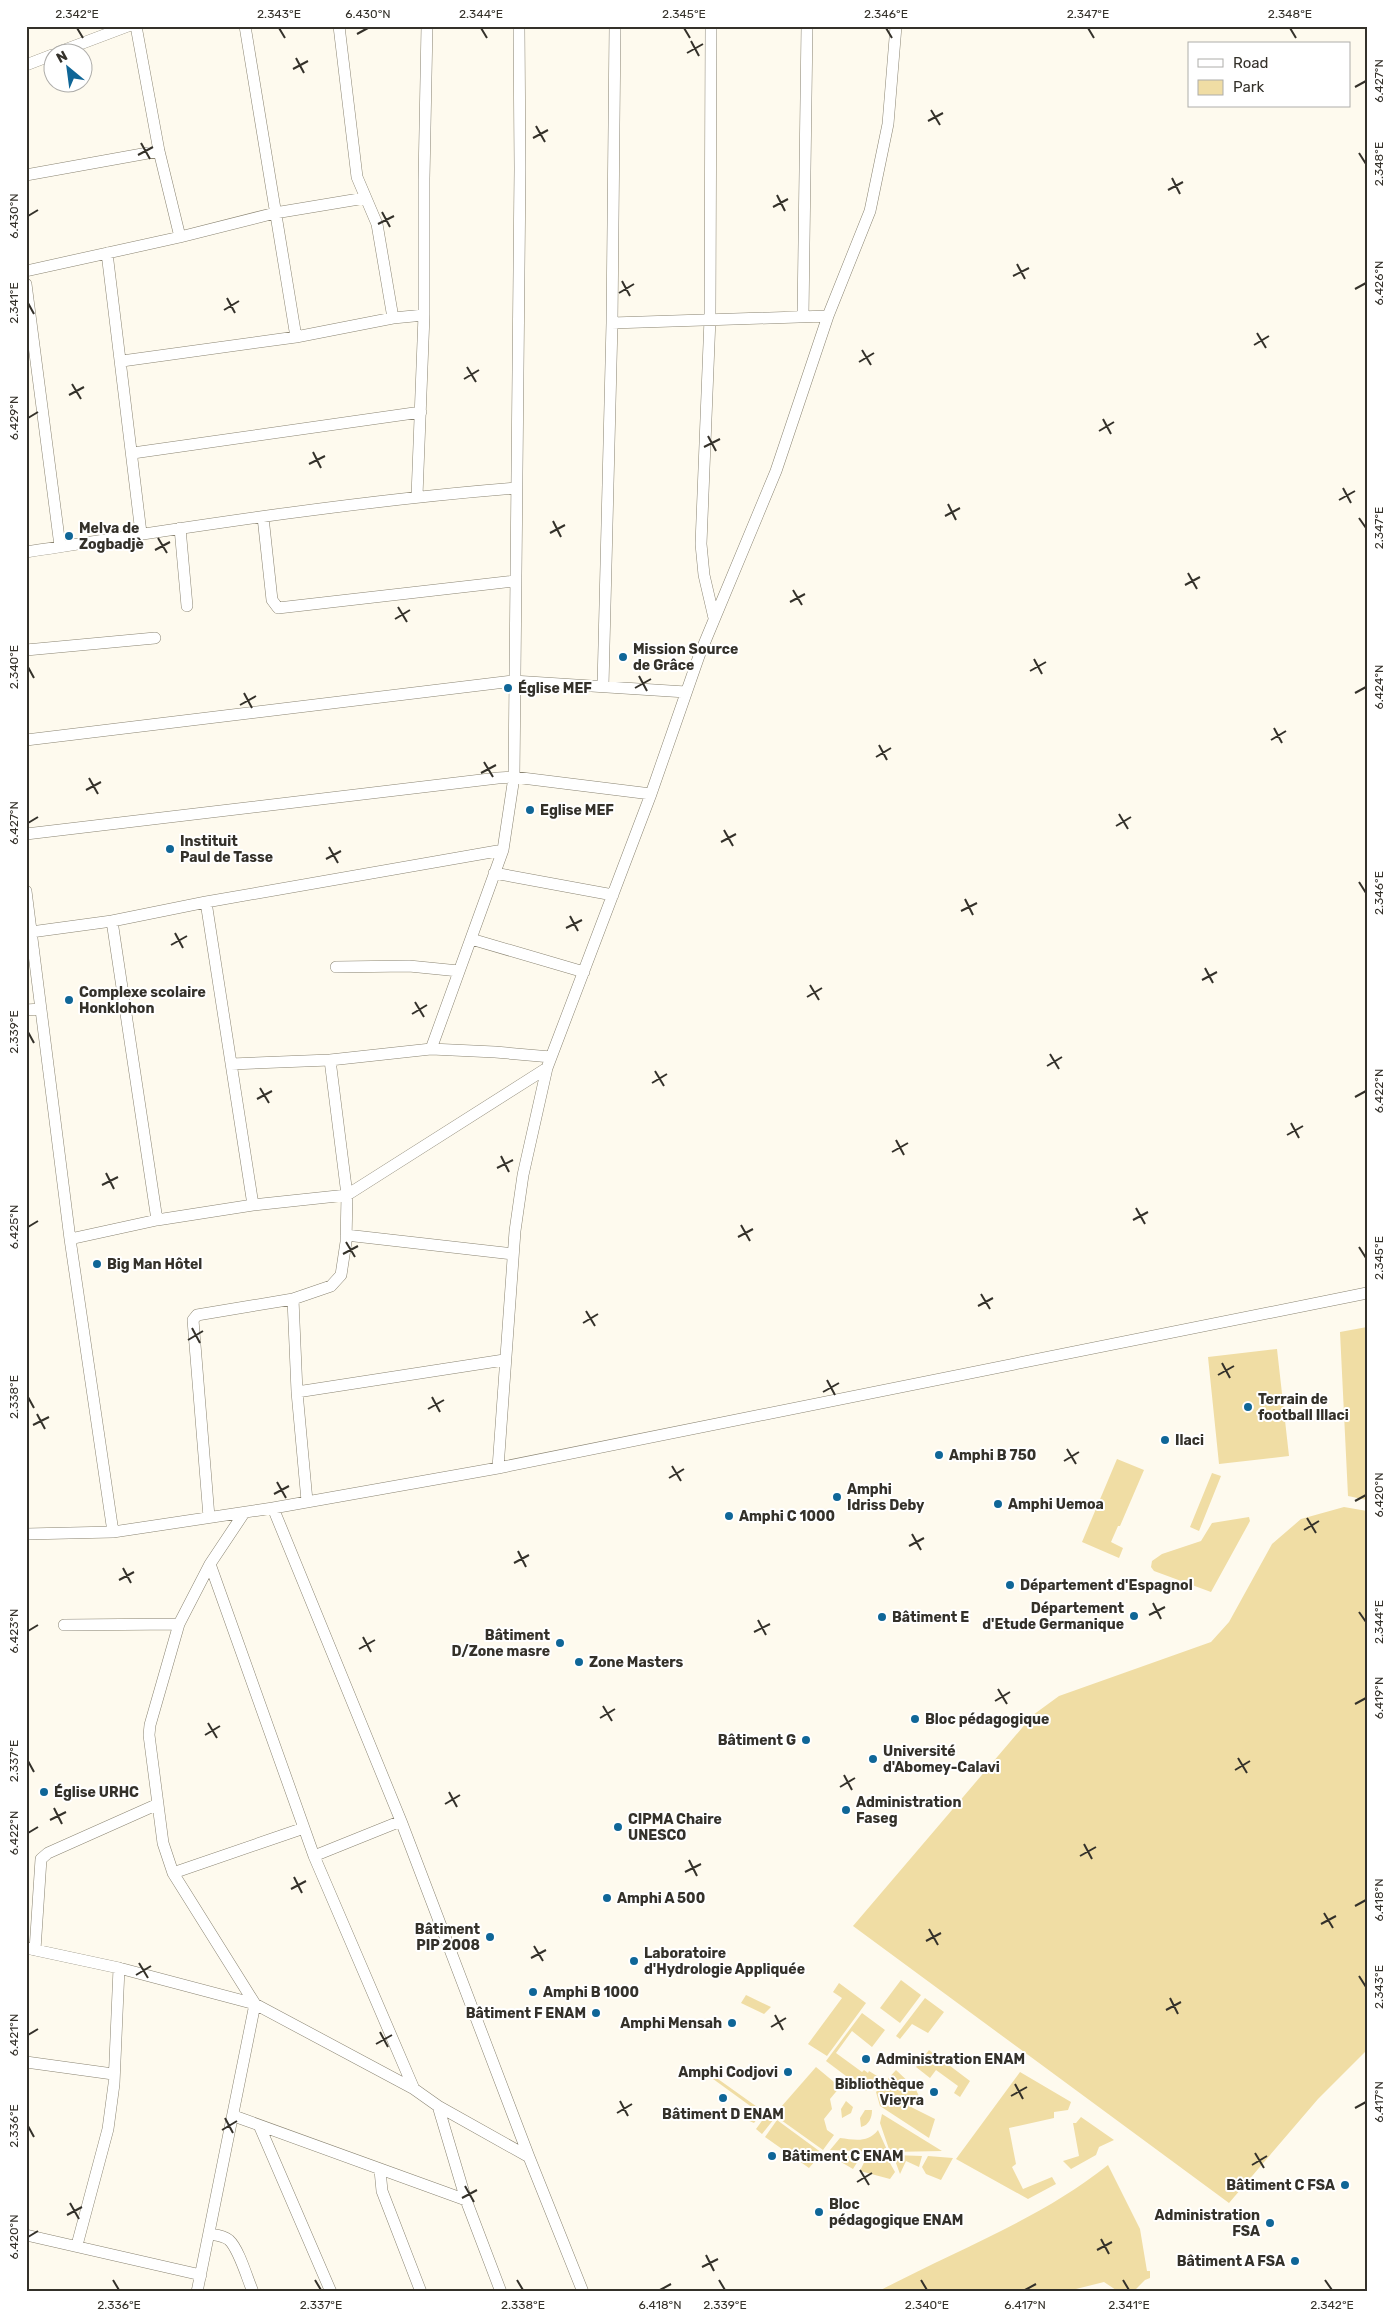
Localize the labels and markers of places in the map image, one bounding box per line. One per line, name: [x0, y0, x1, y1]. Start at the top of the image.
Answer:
place label: Melva de Zogbadjè: [79, 520, 144, 553]
marker: Melva de Zogbadjè: [63, 530, 75, 542]
place label: Mission Source de Grâce: [633, 641, 738, 674]
marker: Mission Source de Grâce: [617, 651, 629, 663]
place label: Église MEF: [518, 679, 592, 697]
marker: Église MEF: [502, 682, 514, 694]
place label: Eglise MEF: [540, 802, 614, 819]
marker: Eglise MEF: [524, 804, 536, 816]
place label: Instituit Paul de Tasse: [180, 833, 273, 866]
marker: Instituit Paul de Tasse: [164, 843, 176, 855]
place label: Complexe scolaire Honklohon: [79, 984, 206, 1017]
marker: Complexe scolaire Honklohon: [63, 994, 75, 1006]
place label: Big Man Hôtel: [107, 1256, 202, 1273]
marker: Big Man Hôtel: [91, 1258, 103, 1270]
place label: Terrain de football Illaci: [1258, 1391, 1349, 1424]
marker: Terrain de football Illaci: [1242, 1401, 1254, 1413]
place label: Ilaci: [1175, 1432, 1204, 1449]
marker: Ilaci: [1159, 1434, 1171, 1446]
place label: Amphi B 750: [949, 1447, 1036, 1464]
marker: Amphi B 750: [933, 1449, 945, 1461]
place label: Amphi Idriss Deby: [847, 1481, 925, 1514]
marker: Amphi Idriss Deby: [831, 1491, 843, 1503]
place label: Amphi Uemoa: [1008, 1496, 1104, 1513]
marker: Amphi Uemoa: [992, 1498, 1004, 1510]
place label: Amphi C 1000: [739, 1508, 835, 1525]
marker: Amphi C 1000: [723, 1510, 735, 1522]
place label: Département d'Espagnol: [1020, 1577, 1193, 1594]
marker: Département d'Espagnol: [1004, 1579, 1016, 1591]
place label: Département d'Etude Germanique: [982, 1600, 1124, 1633]
place label: Bâtiment E: [892, 1609, 969, 1626]
marker: Département d'Etude Germanique: [1128, 1610, 1140, 1622]
marker: Bâtiment E: [876, 1611, 888, 1623]
place label: Bâtiment D/Zone masre: [452, 1627, 550, 1660]
marker: Bâtiment D/Zone masre: [554, 1637, 566, 1649]
place label: Zone Masters: [589, 1654, 684, 1671]
marker: Zone Masters: [573, 1656, 585, 1668]
place label: Bloc pédagogique: [925, 1711, 1049, 1728]
marker: Bloc pédagogique: [909, 1713, 921, 1725]
place label: Bâtiment G: [718, 1732, 796, 1749]
marker: Bâtiment G: [800, 1734, 812, 1746]
place label: Université d'Abomey-Calavi: [883, 1743, 1000, 1776]
marker: Université d'Abomey-Calavi: [867, 1753, 879, 1765]
place label: Église URHC: [54, 1783, 139, 1801]
marker: Église URHC: [38, 1786, 50, 1798]
place label: Administration Faseg: [856, 1794, 961, 1827]
marker: Administration Faseg: [840, 1804, 852, 1816]
place label: CIPMA Chaire UNESCO: [628, 1811, 722, 1844]
marker: CIPMA Chaire UNESCO: [612, 1821, 624, 1833]
place label: Amphi A 500: [617, 1890, 705, 1907]
marker: Amphi A 500: [601, 1892, 613, 1904]
place label: Bâtiment PIP 2008: [415, 1921, 480, 1954]
marker: Bâtiment PIP 2008: [484, 1931, 496, 1943]
place label: Laboratoire d'Hydrologie Appliquée: [644, 1945, 805, 1978]
marker: Laboratoire d'Hydrologie Appliquée: [628, 1955, 640, 1967]
place label: Amphi B 1000: [543, 1984, 639, 2001]
marker: Amphi B 1000: [527, 1986, 539, 1998]
place label: Bâtiment F ENAM: [466, 2005, 586, 2022]
marker: Bâtiment F ENAM: [590, 2007, 602, 2019]
place label: Amphi Mensah: [620, 2015, 722, 2032]
marker: Amphi Mensah: [726, 2017, 738, 2029]
place label: Administration ENAM: [876, 2051, 1025, 2068]
marker: Administration ENAM: [860, 2053, 872, 2065]
place label: Amphi Codjovi: [678, 2064, 778, 2081]
marker: Amphi Codjovi: [782, 2066, 794, 2078]
place label: Bibliothèque Vieyra: [835, 2076, 924, 2109]
marker: Bibliothèque Vieyra: [928, 2086, 940, 2098]
marker: Bâtiment D ENAM: [717, 2092, 729, 2104]
place label: Bâtiment D ENAM: [662, 2106, 784, 2123]
place label: Bâtiment C ENAM: [782, 2148, 904, 2165]
marker: Bâtiment C ENAM: [766, 2150, 778, 2162]
place label: Bâtiment C FSA: [1226, 2177, 1335, 2194]
marker: Bâtiment C FSA: [1339, 2179, 1351, 2191]
place label: Bloc pédagogique ENAM: [829, 2196, 963, 2229]
marker: Bloc pédagogique ENAM: [813, 2206, 825, 2218]
place label: Administration FSA: [1155, 2207, 1260, 2240]
marker: Administration FSA: [1264, 2217, 1276, 2229]
place label: Bâtiment A FSA: [1177, 2253, 1285, 2270]
marker: Bâtiment A FSA: [1289, 2255, 1301, 2267]

